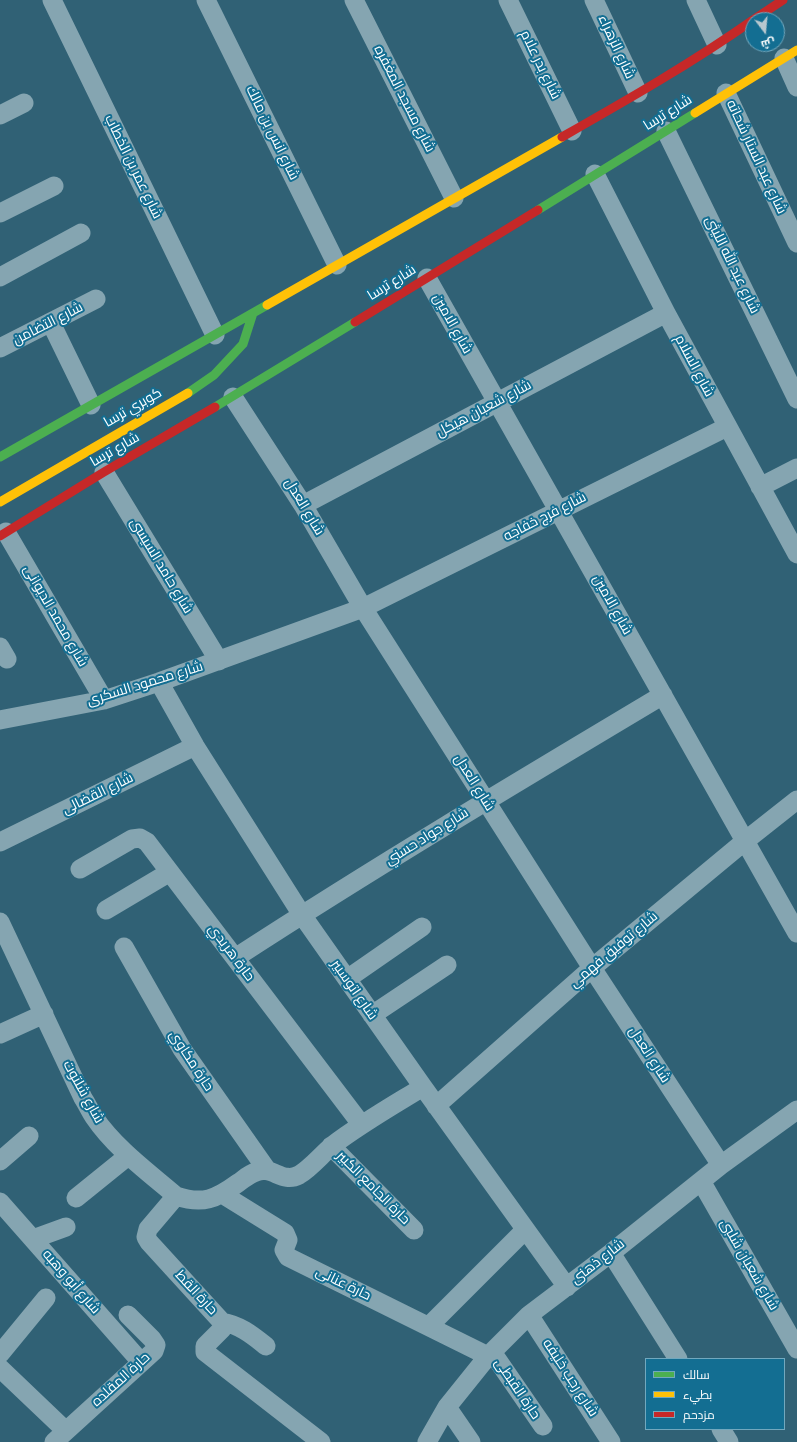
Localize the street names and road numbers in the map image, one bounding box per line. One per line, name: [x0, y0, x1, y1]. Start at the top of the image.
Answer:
street label: شارع الزهراء: [594, 12, 638, 82]
street label: شارع بدر علام: [516, 28, 564, 102]
street label: شارع مسجد المغفره: [370, 43, 438, 155]
street label: شارع انس بن مالك: [242, 83, 302, 183]
street label: شارع ترسا: [641, 92, 695, 134]
street label: شارع عبد الستار شحاته: [722, 97, 790, 217]
street label: شارع عمر بن الخطاب: [101, 112, 165, 222]
street label: شارع عبد الله الليثى: [701, 214, 763, 316]
street label: شارع ترسا: [365, 262, 419, 304]
street label: شارع الامين: [429, 291, 475, 357]
street label: شارع التضامن: [10, 299, 86, 349]
street label: شارع السلام: [671, 332, 717, 400]
street label: شارع شعبان هيكل: [433, 377, 535, 441]
street label: كوبري ترسا: [101, 385, 165, 431]
street label: شارع ترسا: [87, 429, 143, 471]
street label: شارع العدل: [280, 475, 328, 539]
street label: شارع فرج خفاجه: [501, 489, 589, 545]
street label: شارع حامد السيسى: [126, 515, 196, 617]
street label: شارع محمد الديوانى: [19, 562, 91, 670]
street label: شارع الامين: [589, 572, 635, 638]
street label: شارع محمود السكرى: [85, 658, 205, 710]
street label: شارع العدل: [450, 752, 498, 814]
street label: شارع القضالى: [60, 770, 136, 818]
street label: شارع جواد حسني: [382, 805, 472, 869]
street label: شارع توفيق فهمي: [567, 908, 661, 992]
street label: حارة هريدي: [204, 921, 258, 985]
street label: شارع اتوسبير: [327, 957, 381, 1023]
street label: شارع العدل: [625, 1024, 673, 1086]
street label: حارة مكاوي: [165, 1027, 217, 1095]
street label: شارع شلتوت: [59, 1058, 107, 1126]
street label: حارة الجامع الكبير: [333, 1148, 413, 1228]
street label: شارع شعبان شلبى: [716, 1216, 782, 1314]
street label: شارع ذهنى: [568, 1236, 628, 1288]
street label: شارع أبو وهبه: [38, 1246, 104, 1318]
street label: حارة عنانى: [313, 1263, 373, 1305]
street label: حارة القط: [171, 1267, 221, 1319]
street label: شارع رجب خليفه: [539, 1336, 601, 1420]
street label: حارة المقلده: [88, 1349, 154, 1411]
street label: حارة القبطى: [490, 1355, 544, 1423]

